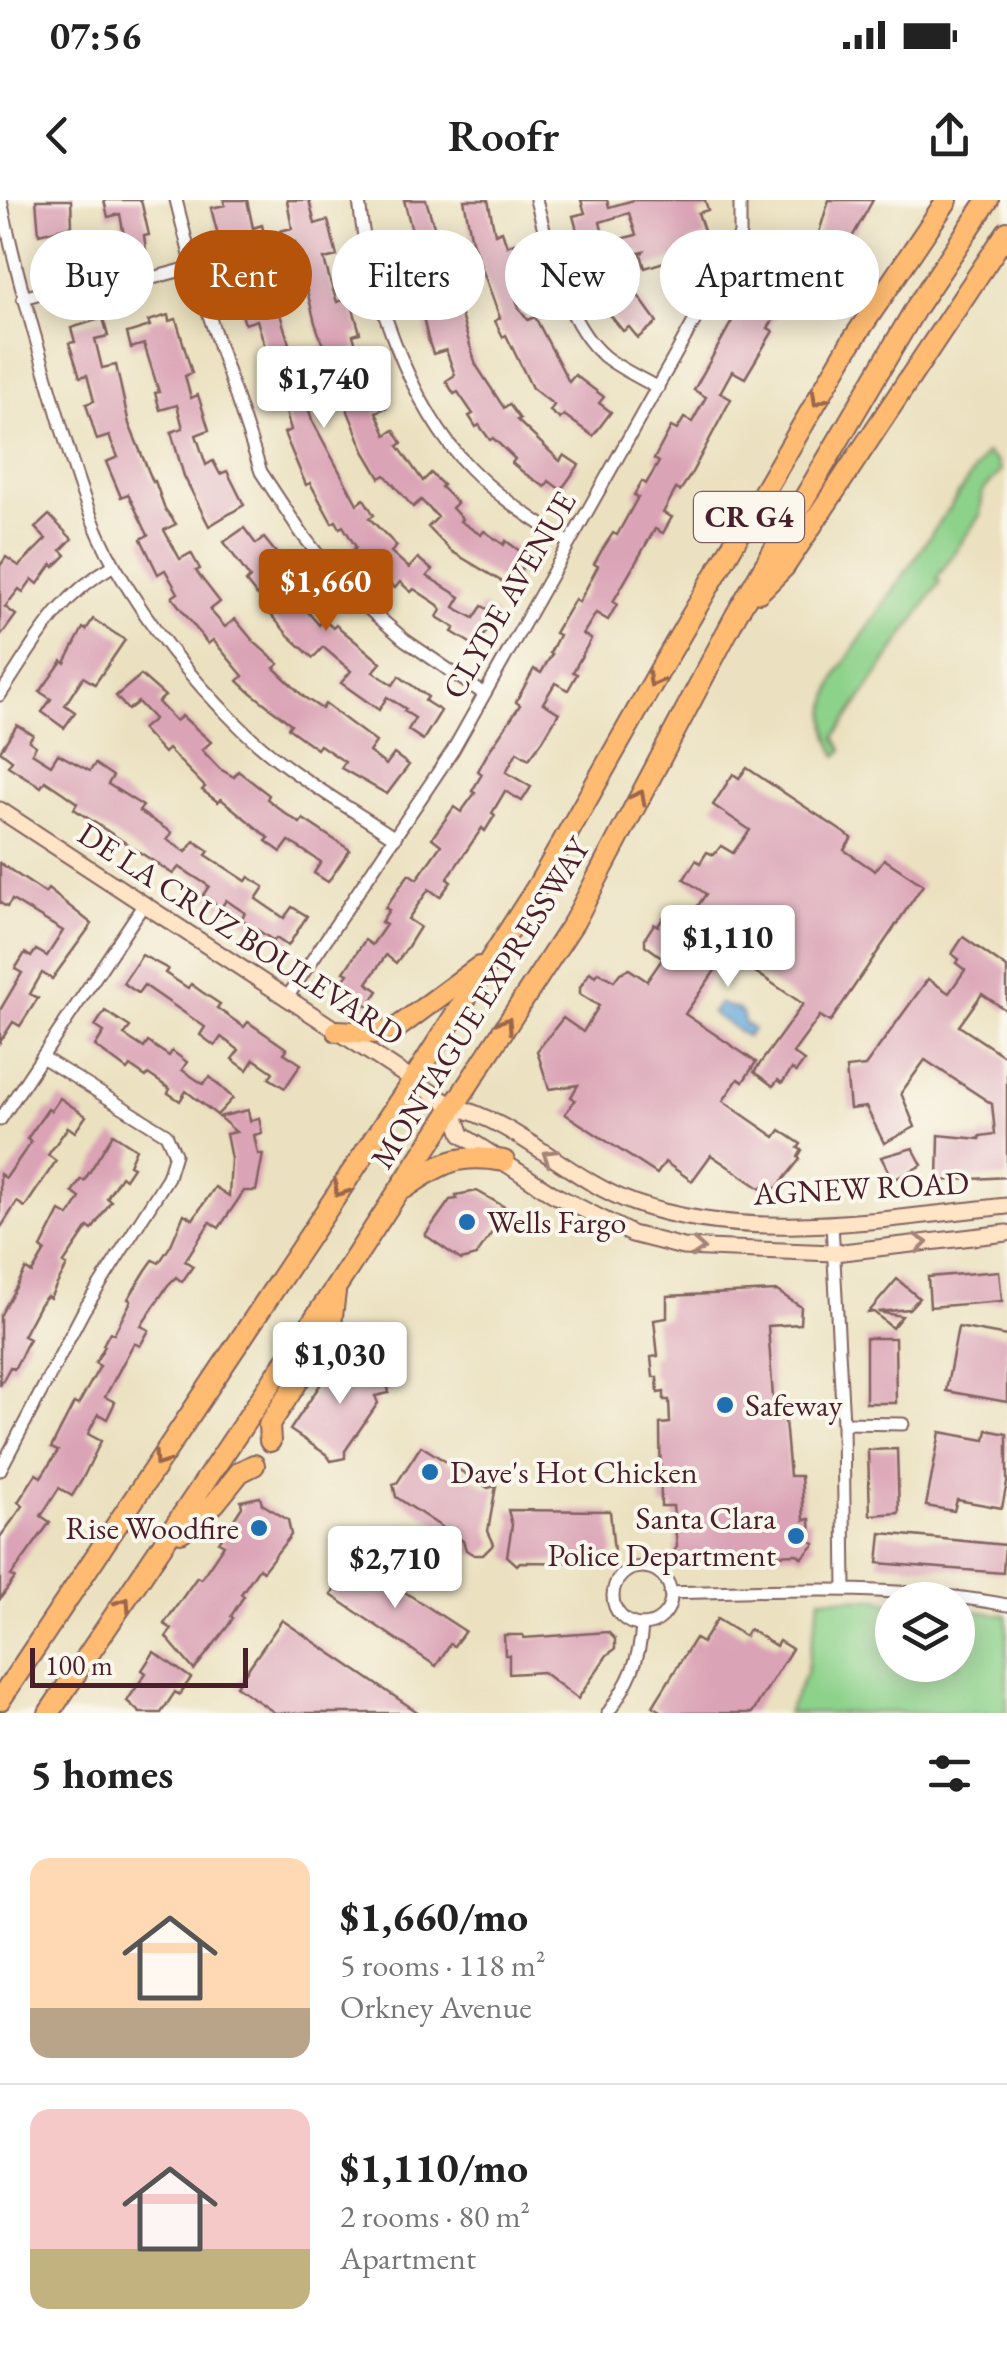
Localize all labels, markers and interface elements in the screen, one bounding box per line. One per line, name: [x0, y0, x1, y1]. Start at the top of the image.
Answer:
text: 07:56: [50, 11, 141, 60]
text: Roofr: [448, 106, 559, 164]
icon: back: [30, 108, 85, 163]
icon: share: [922, 108, 977, 163]
chip: Buy: [30, 230, 154, 320]
chip: Rent: [174, 230, 312, 320]
chip: Filters: [332, 230, 485, 320]
chip: New: [505, 230, 640, 320]
chip: Apartment: [660, 230, 879, 320]
pin: $1,740: [243, 346, 405, 431]
text: $1,740: [279, 357, 369, 399]
one-way arrow: [811, 388, 830, 406]
street label: CLYDE AVENUE: [433, 484, 585, 706]
road number: CR G4: [694, 492, 804, 542]
pin: $1,660: [245, 549, 407, 634]
text: $1,660: [281, 560, 371, 602]
one-way arrow: [647, 669, 667, 687]
one-way arrow: [627, 789, 646, 807]
street label: DE LA CRUZ BOULEVARD: [70, 813, 412, 1055]
street label: MONTAGUE EXPRESSWAY: [361, 829, 600, 1176]
pin: $1,110: [647, 905, 809, 990]
text: $1,110: [683, 916, 773, 958]
one-way arrow: [494, 1017, 513, 1035]
one-way arrow: [542, 1149, 560, 1168]
street label: AGNEW ROAD: [751, 1161, 970, 1215]
one-way arrow: [334, 1179, 353, 1197]
place label: Wells Fargo: [487, 1201, 626, 1243]
marker: Wells Fargo: [456, 1211, 478, 1233]
one-way arrow: [913, 1233, 929, 1254]
one-way arrow: [690, 1236, 706, 1258]
pin: $1,030: [259, 1322, 421, 1407]
text: $1,030: [295, 1333, 385, 1375]
place label: Safeway: [745, 1384, 843, 1426]
marker: Safeway: [714, 1394, 736, 1416]
one-way arrow: [154, 1448, 172, 1467]
place label: Dave's Hot Chicken: [450, 1451, 698, 1493]
marker: Dave's Hot Chicken: [419, 1461, 441, 1483]
place label: Santa Clara Police Department: [547, 1497, 776, 1576]
place label: Rise Woodfire: [65, 1507, 239, 1549]
marker: Rise Woodfire: [248, 1517, 270, 1539]
marker: Santa Clara Police Department: [785, 1525, 807, 1547]
pin: $2,710: [314, 1526, 476, 1611]
text: $2,710: [350, 1537, 440, 1579]
map controls: [875, 1582, 975, 1682]
button: layers: [875, 1582, 975, 1682]
one-way arrow: [112, 1596, 130, 1615]
scale bar: [30, 1643, 248, 1688]
text: 100 m: [45, 1647, 113, 1683]
text: 5 homes: [30, 1746, 173, 1801]
icon: filters: [922, 1746, 977, 1801]
text: $1,660/mo: [340, 1889, 528, 1944]
icon: home: [110, 1898, 230, 2018]
text: 5 rooms · 118 m²: [340, 1944, 546, 1986]
text: Orkney Avenue: [340, 1986, 532, 2028]
text: $1,110/mo: [340, 2140, 528, 2195]
icon: home: [110, 2149, 230, 2269]
text: 2 rooms · 80 m²: [340, 2195, 530, 2237]
text: Apartment: [340, 2237, 476, 2279]

